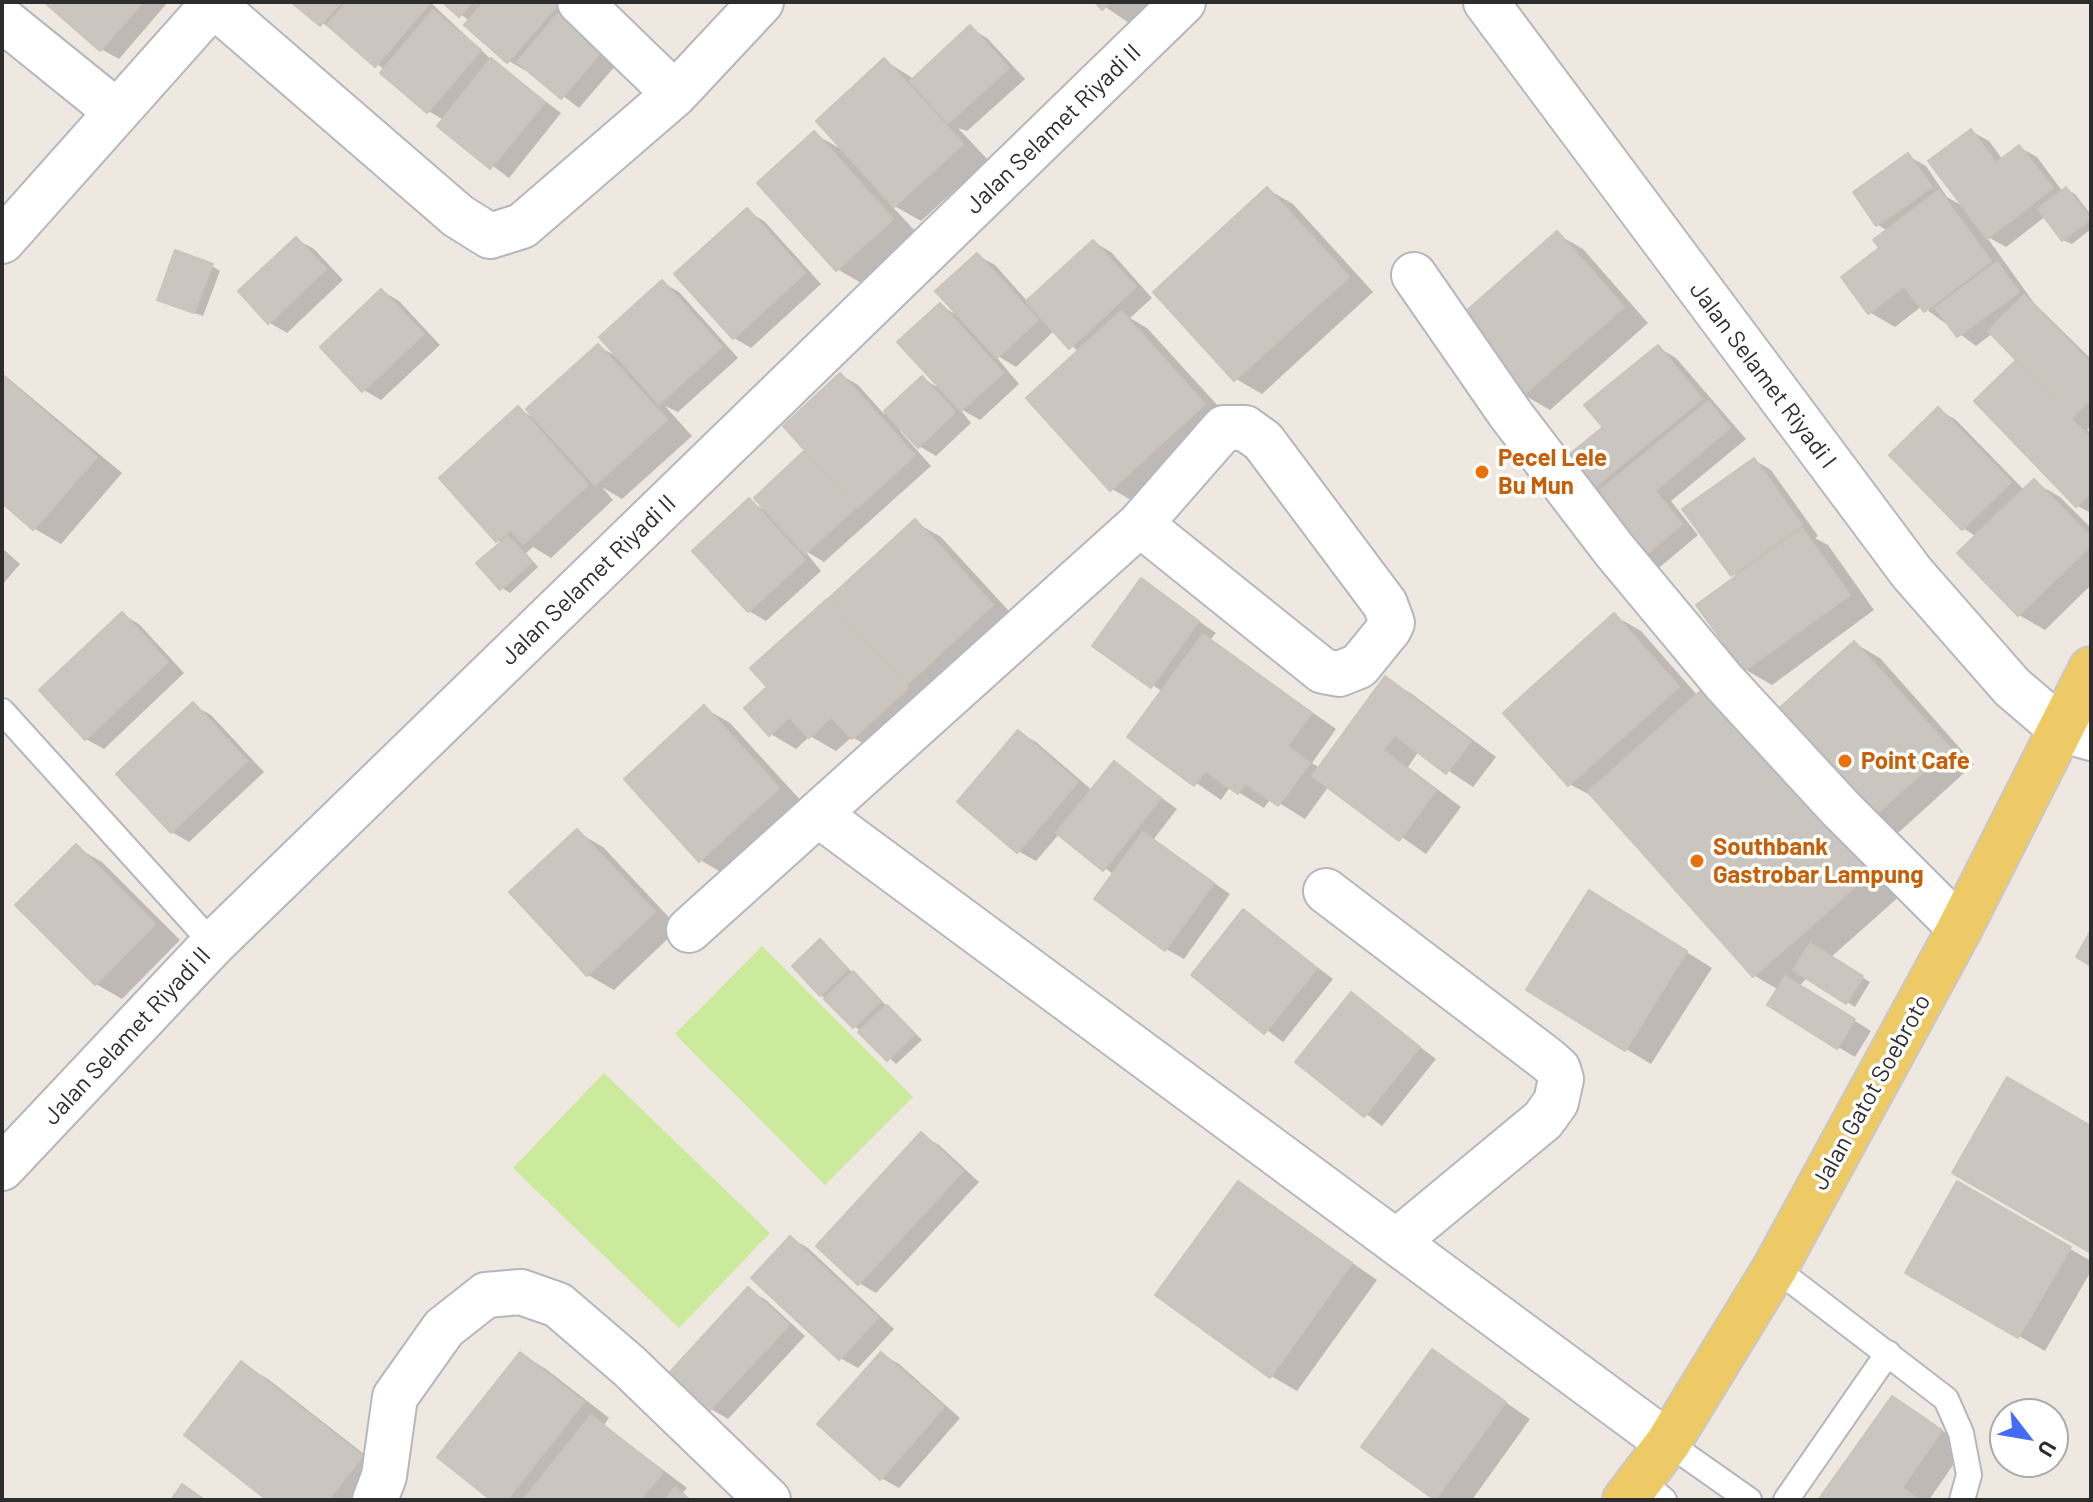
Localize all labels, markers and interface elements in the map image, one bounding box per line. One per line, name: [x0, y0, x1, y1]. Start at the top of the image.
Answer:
street label: Jalan Selamet Riyadi II: [959, 38, 1147, 220]
street label: Jalan Selamet Riyadi I: [1683, 276, 1843, 474]
place label: Pecel Lele Bu Mun: [1498, 444, 1607, 500]
marker: Pecel Lele Bu Mun: [1473, 463, 1491, 481]
street label: Jalan Selamet Riyadi II: [494, 489, 682, 671]
place label: Point Cafe: [1861, 747, 1970, 775]
marker: Point Cafe: [1836, 752, 1854, 770]
place label: Southbank Gastrobar Lampung: [1713, 833, 1924, 889]
marker: Southbank Gastrobar Lampung: [1688, 852, 1706, 870]
street label: Jalan Selamet Riyadi II: [37, 941, 217, 1131]
street label: Jalan Gatot Soebroto: [1805, 989, 1937, 1195]
north arrow: [1989, 1398, 2069, 1478]
text: U: [2033, 1437, 2063, 1462]

